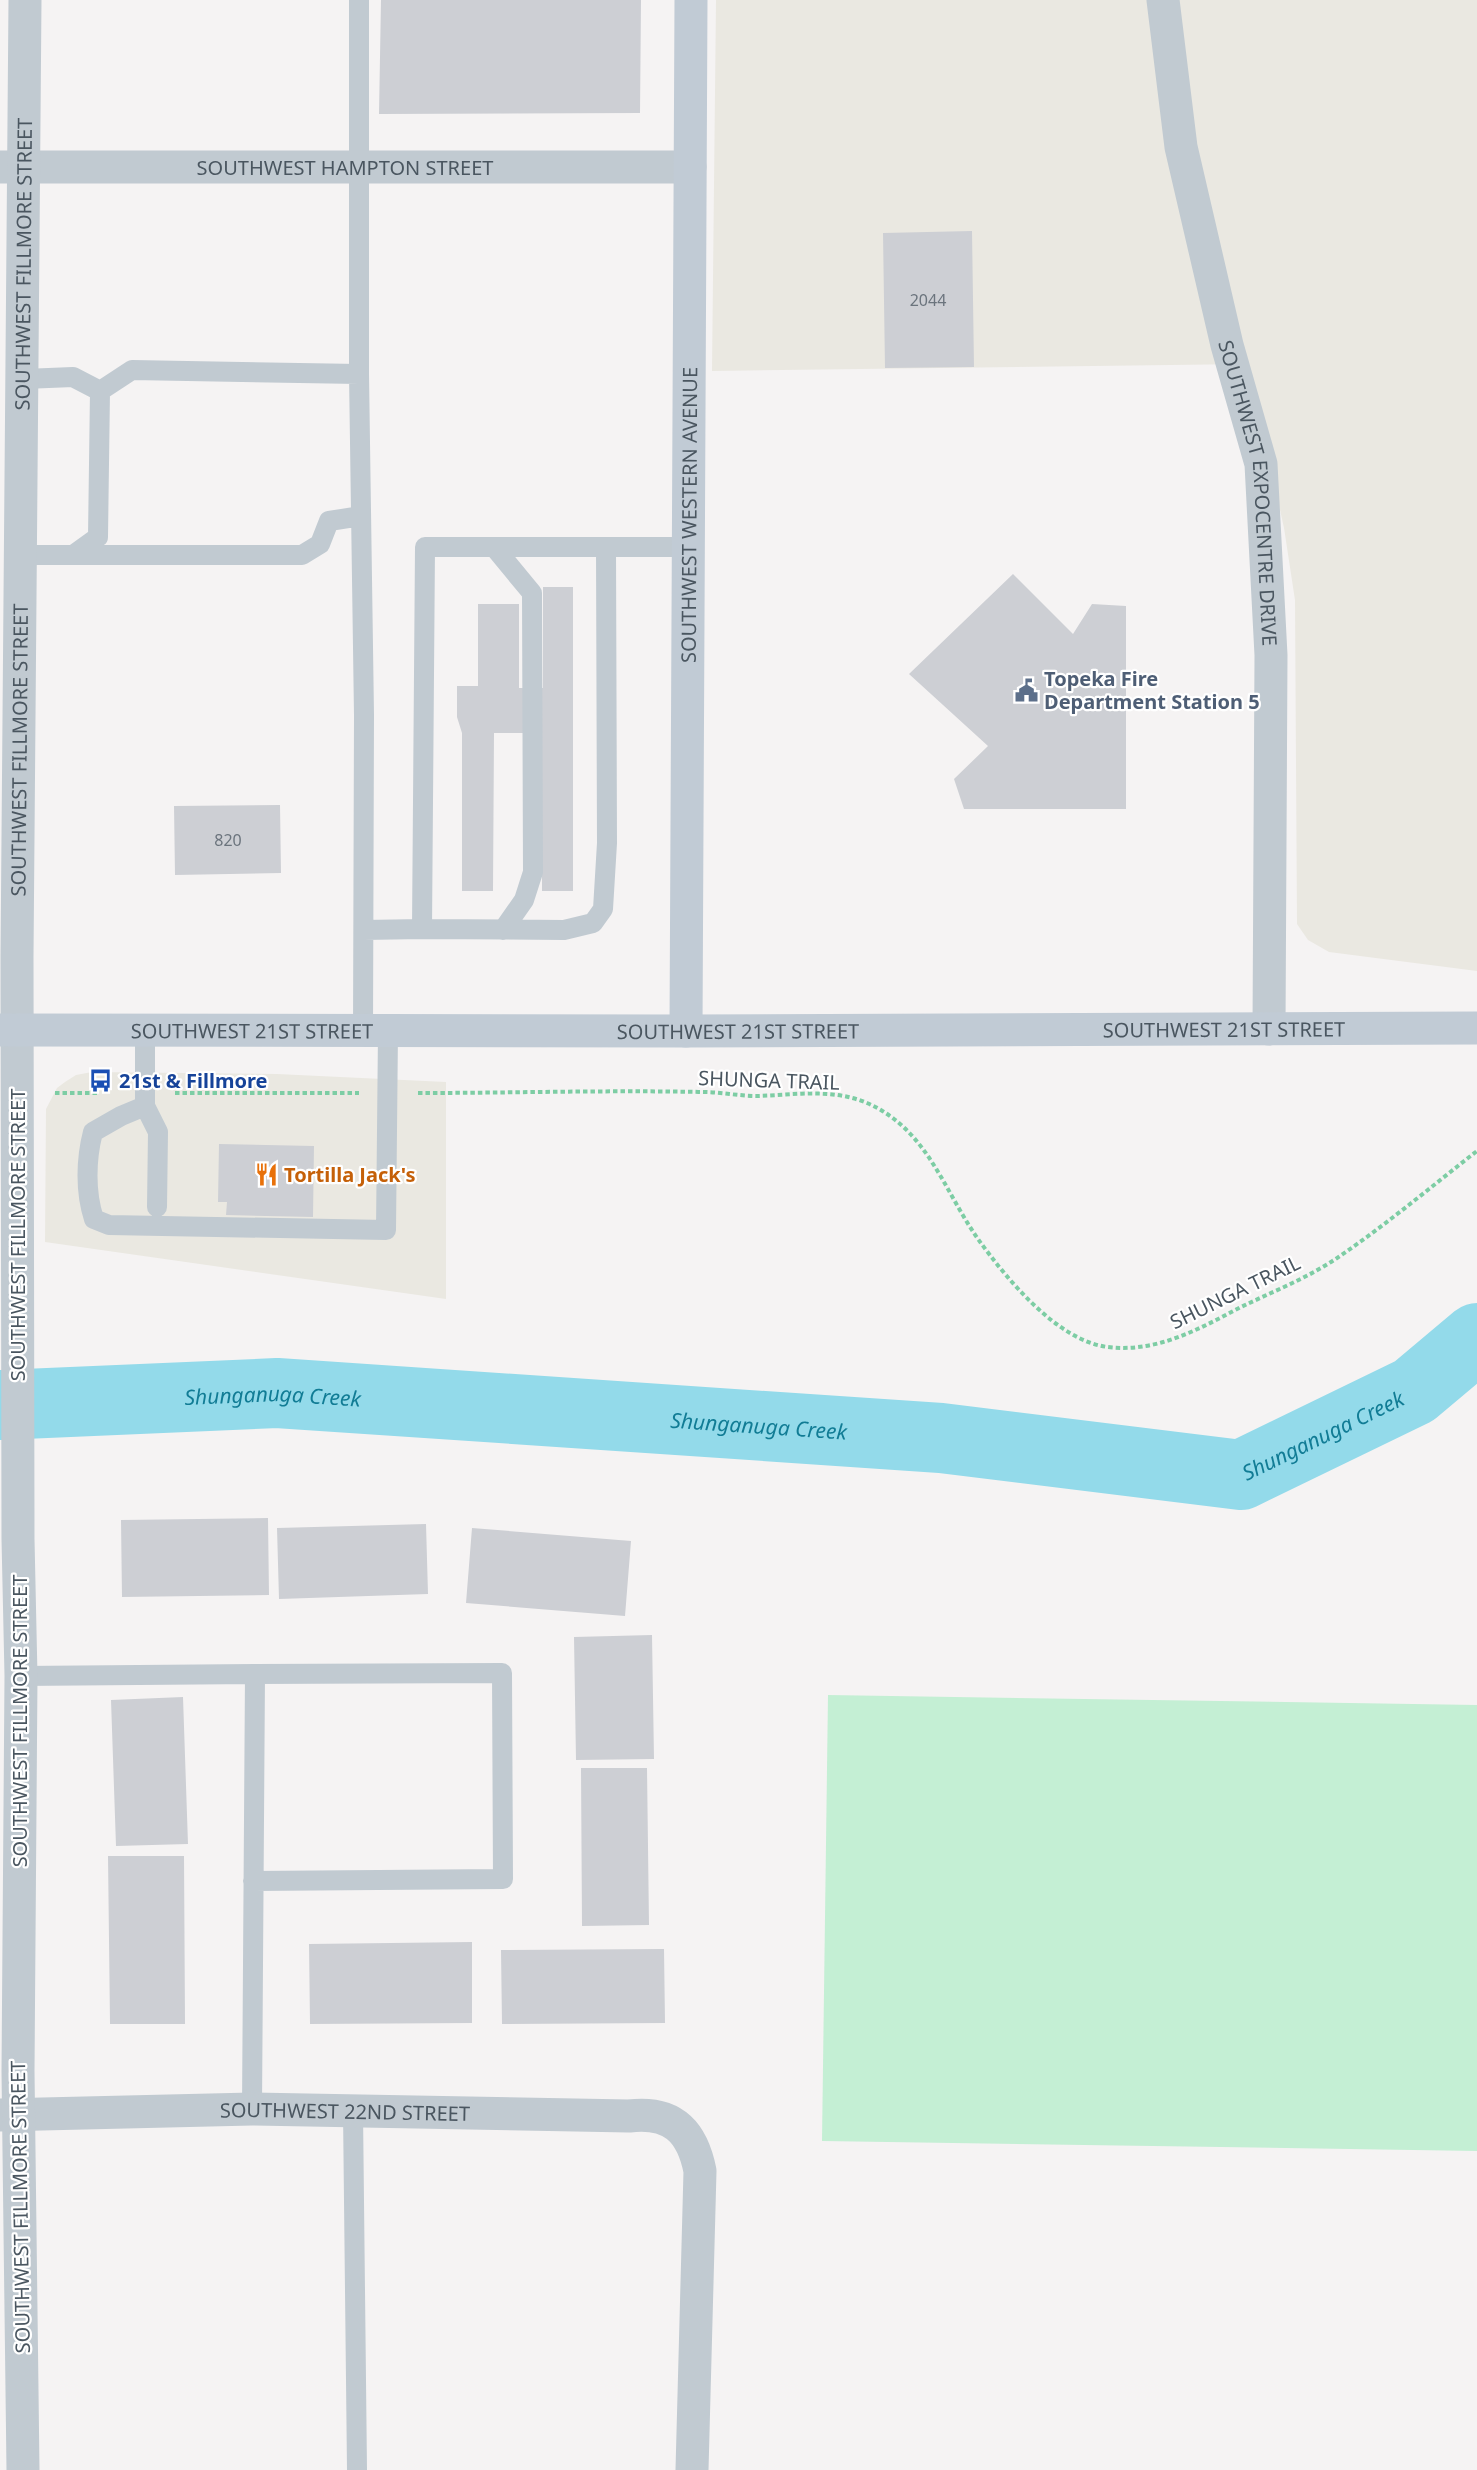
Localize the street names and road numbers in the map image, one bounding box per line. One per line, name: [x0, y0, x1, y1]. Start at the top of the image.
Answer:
street label: SOUTHWEST FILLMORE STREET: [8, 118, 38, 411]
street label: SOUTHWEST HAMPTON STREET: [197, 154, 493, 181]
street label: SOUTHWEST EXPOCENTRE DRIVE: [1213, 337, 1284, 647]
street label: SOUTHWEST WESTERN AVENUE: [674, 367, 703, 663]
street label: SOUTHWEST FILLMORE STREET: [4, 604, 33, 897]
street label: SOUTHWEST 21ST STREET: [1103, 1015, 1345, 1043]
street label: SOUTHWEST 21ST STREET: [131, 1017, 373, 1044]
street label: SOUTHWEST 21ST STREET: [617, 1017, 859, 1045]
street label: SHUNGA TRAIL: [698, 1064, 840, 1096]
street label: SOUTHWEST FILLMORE STREET: [4, 1089, 31, 1381]
street label: SHUNGA TRAIL: [1165, 1249, 1305, 1335]
street label: SOUTHWEST FILLMORE STREET: [6, 1575, 33, 1867]
street label: SOUTHWEST FILLMORE STREET: [4, 2060, 36, 2354]
street label: SOUTHWEST 22ND STREET: [220, 2095, 470, 2127]

